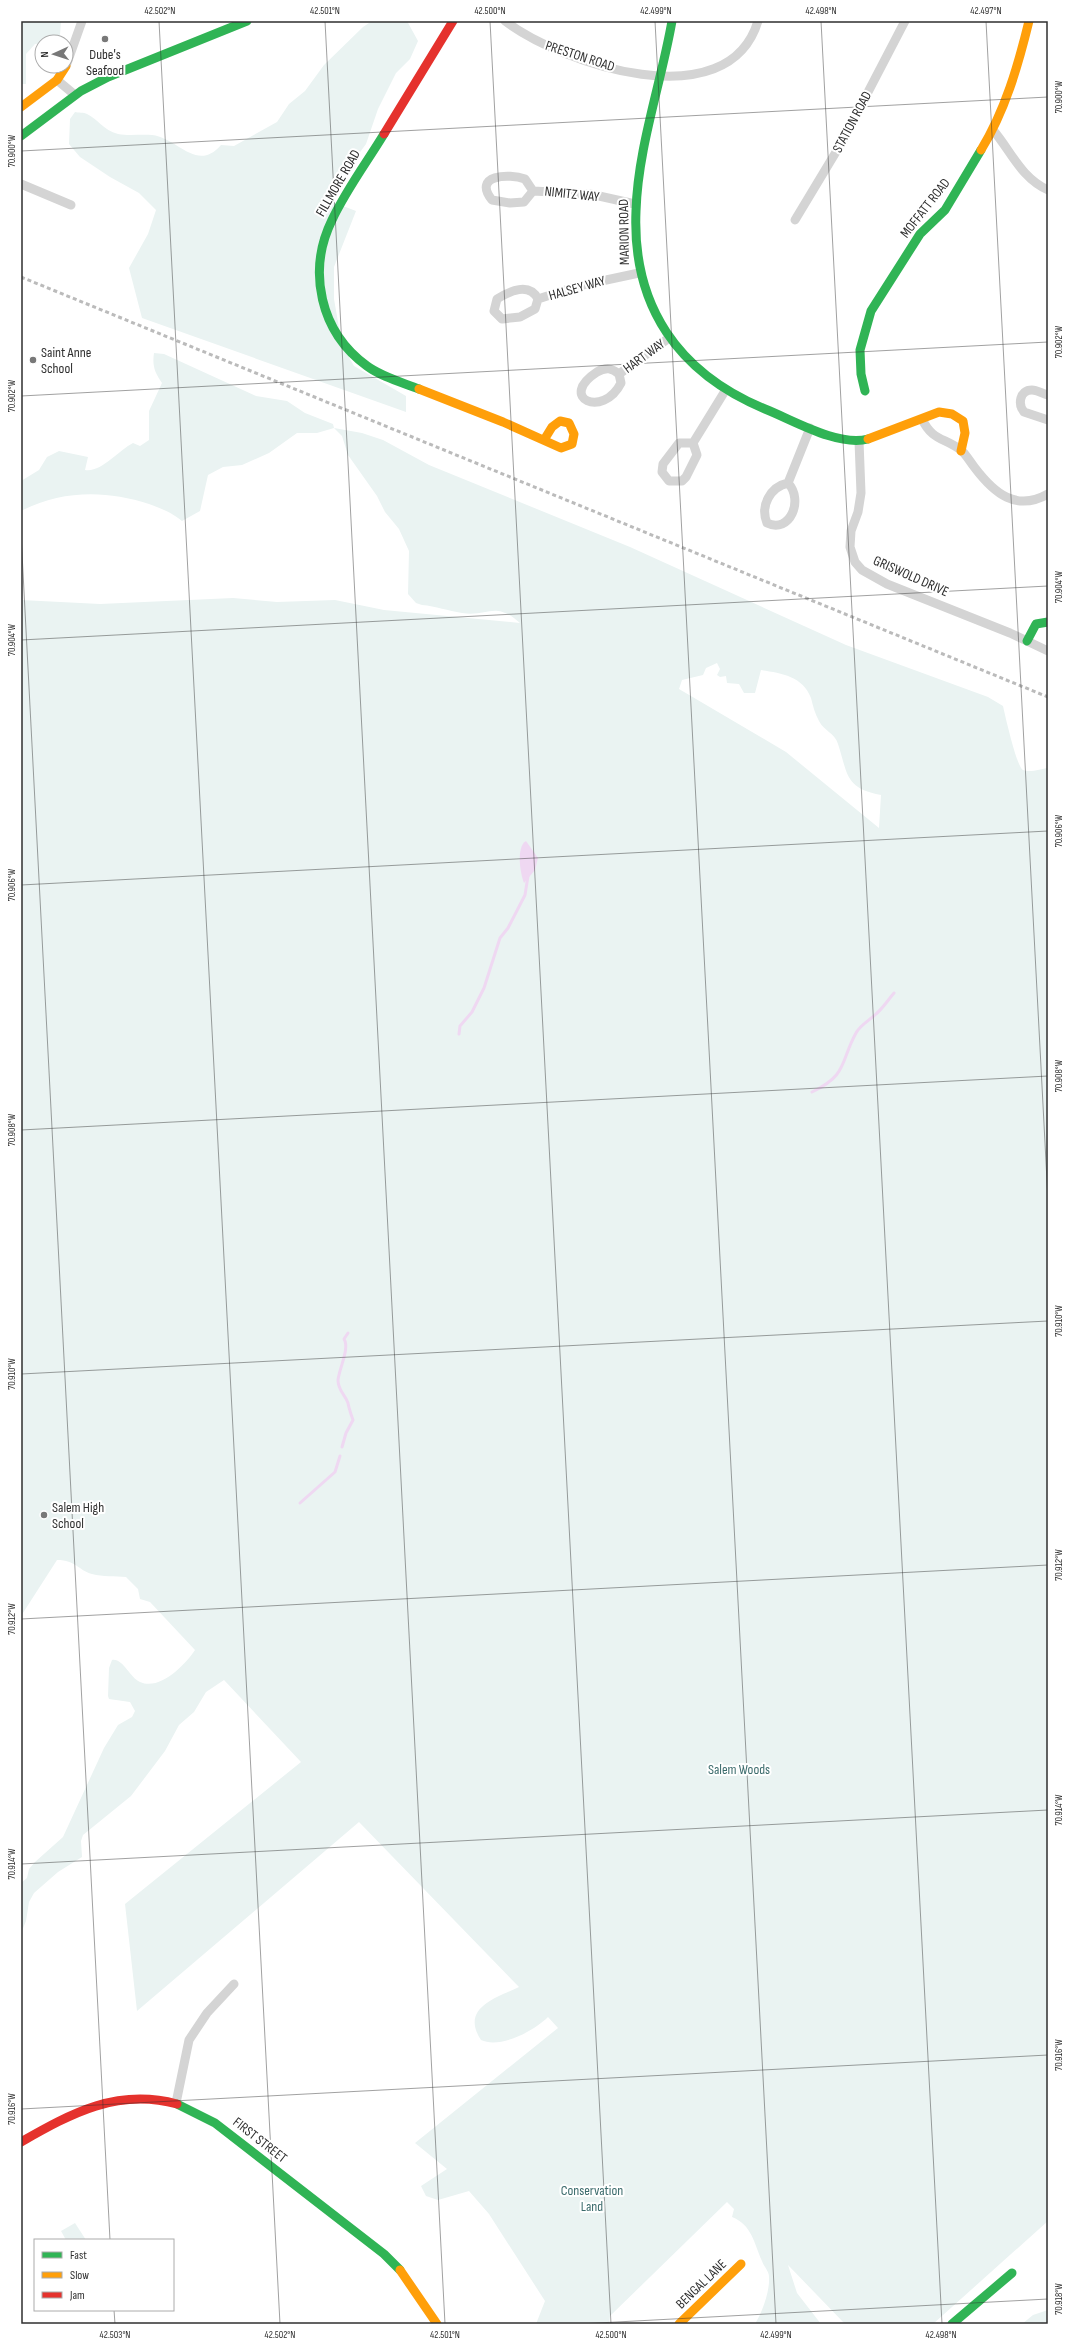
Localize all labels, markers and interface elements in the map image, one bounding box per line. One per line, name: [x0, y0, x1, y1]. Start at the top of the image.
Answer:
text: 42.502°N: [145, 5, 175, 17]
text: 42.501°N: [310, 5, 340, 17]
text: 42.500°N: [474, 5, 506, 17]
text: 42.499°N: [640, 5, 672, 17]
text: 42.498°N: [805, 5, 837, 17]
text: 42.497°N: [970, 5, 1002, 17]
north arrow: [34, 34, 74, 74]
marker: Dube's Seafood: [100, 34, 110, 44]
street label: PRESTON ROAD: [543, 37, 617, 75]
place label: Dube's Seafood: [86, 46, 124, 79]
text: N: [38, 51, 51, 58]
text: 70.900°W: [1053, 80, 1065, 113]
street label: STATION ROAD: [829, 88, 875, 156]
text: 70.900°W: [6, 134, 18, 167]
street label: FILLMORE ROAD: [312, 146, 364, 219]
street label: MOFFATT ROAD: [896, 175, 954, 241]
street label: NIMITZ WAY: [544, 183, 600, 205]
street label: MARION ROAD: [615, 199, 633, 265]
street label: HALSEY WAY: [547, 272, 607, 304]
text: 70.902°W: [1053, 325, 1065, 358]
street label: HART WAY: [620, 335, 668, 377]
place label: Saint Anne School: [41, 344, 91, 377]
marker: Saint Anne School: [28, 355, 38, 365]
text: 70.902°W: [6, 379, 18, 412]
street label: GRISWOLD DRIVE: [871, 552, 952, 600]
text: 70.904°W: [1053, 571, 1065, 603]
text: 70.904°W: [6, 624, 18, 656]
text: 70.906°W: [1053, 814, 1065, 847]
text: 70.906°W: [6, 868, 18, 901]
text: 70.908°W: [1053, 1059, 1065, 1092]
text: 70.908°W: [6, 1113, 18, 1146]
text: 70.910°W: [1053, 1305, 1065, 1337]
text: 70.910°W: [6, 1358, 18, 1390]
place label: Salem High School: [52, 1499, 104, 1532]
marker: Salem High School: [39, 1510, 49, 1520]
text: 70.912°W: [1053, 1549, 1065, 1581]
text: 70.912°W: [6, 1603, 18, 1635]
park label: Salem Woods: [708, 1761, 770, 1778]
text: 70.914°W: [1053, 1794, 1065, 1826]
text: 70.914°W: [6, 1848, 18, 1880]
text: 70.916°W: [1053, 2039, 1065, 2071]
text: 70.916°W: [6, 2093, 18, 2125]
street label: FIRST STREET: [230, 2114, 291, 2167]
park label: Conservation Land: [561, 2182, 623, 2215]
legend: [34, 2239, 174, 2311]
text: Fast: [70, 2248, 87, 2263]
street label: BENGAL LANE: [672, 2256, 730, 2312]
text: Slow: [70, 2268, 89, 2283]
text: 70.918°W: [1053, 2283, 1065, 2315]
text: Jam: [69, 2288, 85, 2303]
text: 42.503°N: [100, 2329, 130, 2341]
text: 42.502°N: [265, 2329, 295, 2341]
text: 42.501°N: [430, 2329, 460, 2341]
text: 42.500°N: [595, 2329, 627, 2341]
text: 42.499°N: [760, 2329, 792, 2341]
text: 42.498°N: [925, 2329, 957, 2341]

